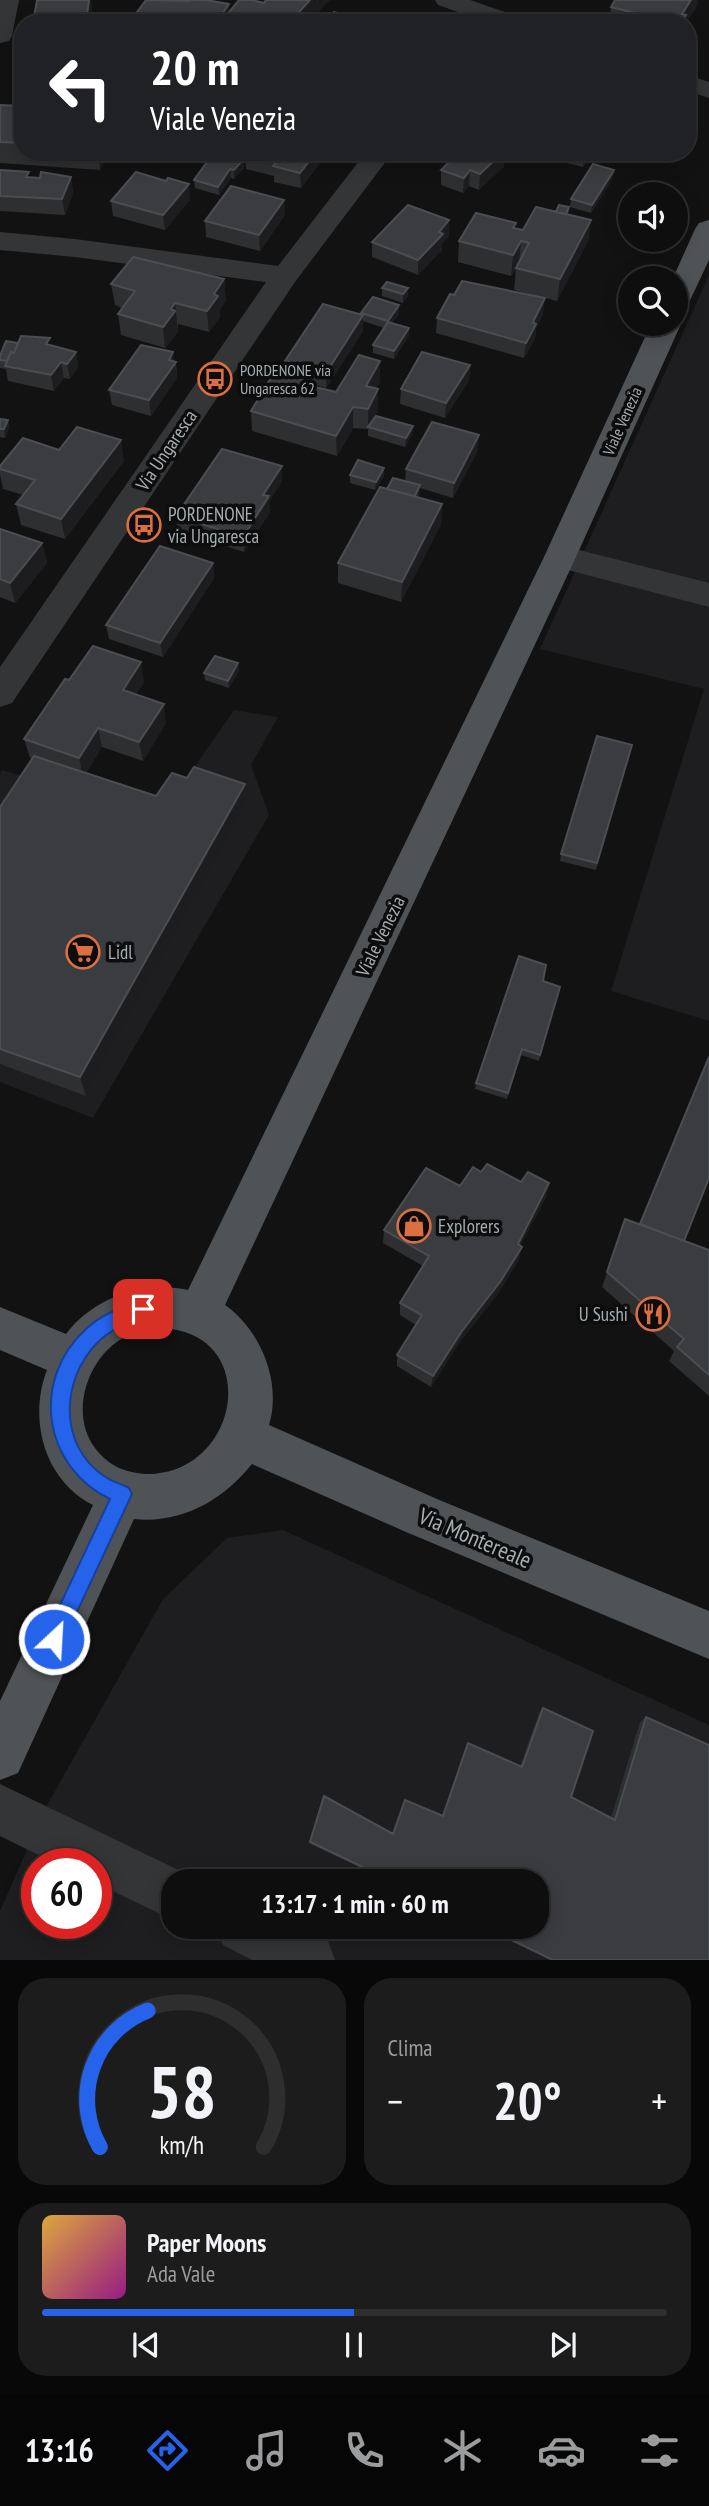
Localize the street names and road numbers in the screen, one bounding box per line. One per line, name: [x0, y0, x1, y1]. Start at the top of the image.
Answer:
street label: Viale Venezia: [598, 384, 646, 459]
street label: Via Ungaresca: [130, 405, 202, 496]
street label: Viale Venezia: [350, 892, 410, 981]
street label: Via Montereale: [413, 1500, 536, 1574]

